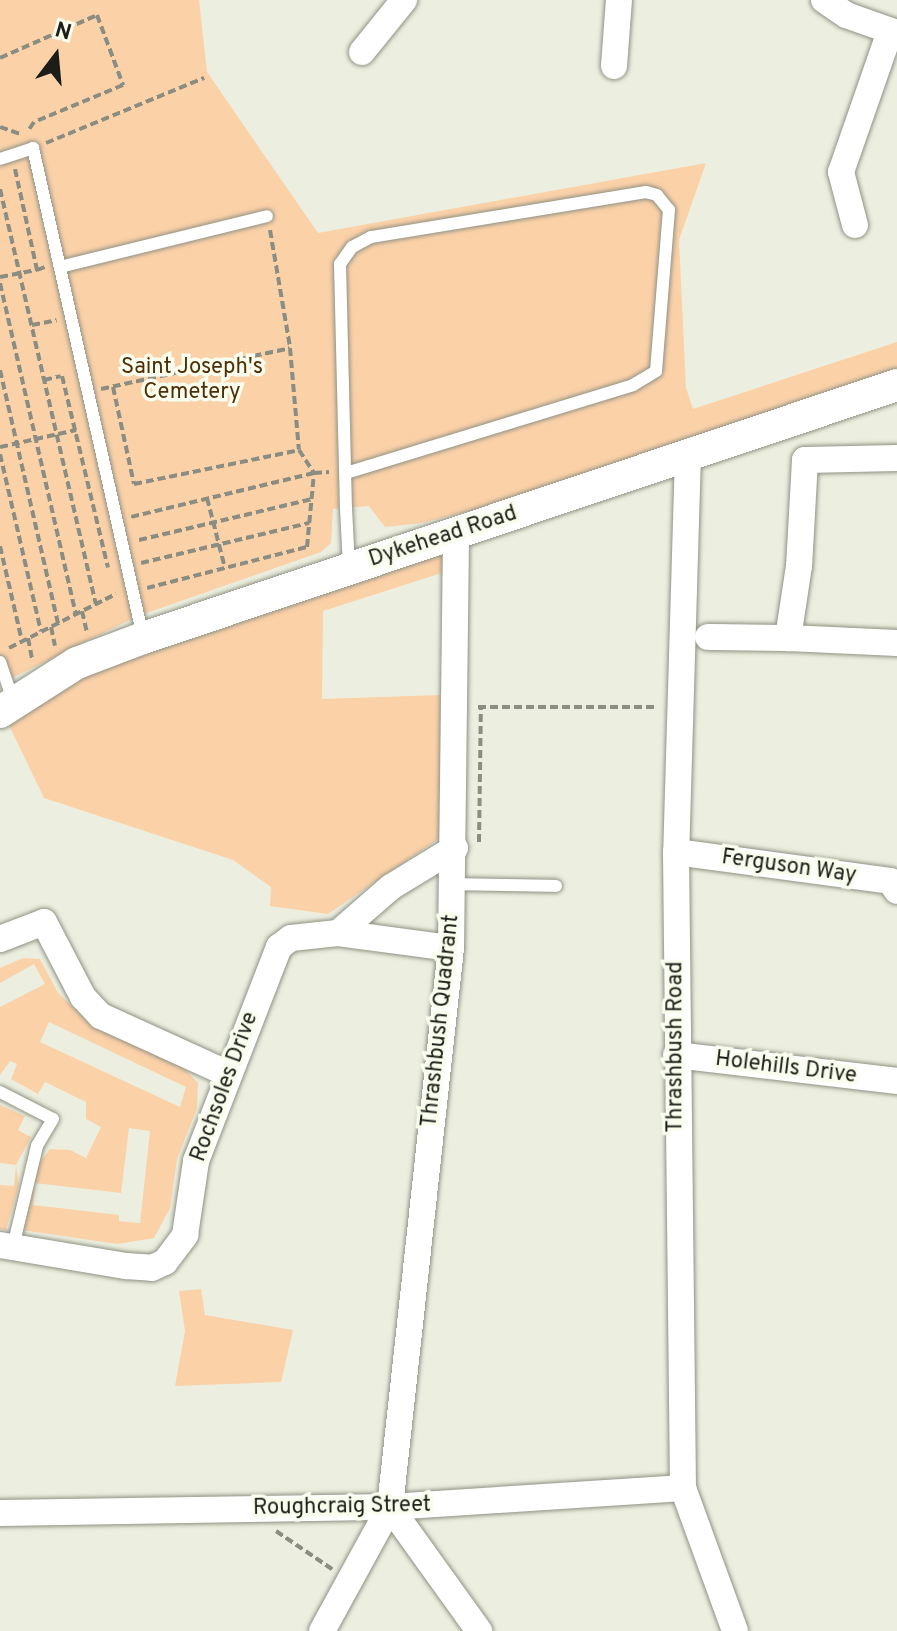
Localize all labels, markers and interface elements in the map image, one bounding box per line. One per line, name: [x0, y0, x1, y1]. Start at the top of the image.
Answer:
north arrow: [16, 16, 96, 96]
text: N: [51, 17, 74, 48]
park label: Saint Joseph's Cemetery: [121, 354, 263, 406]
street label: Dykehead Road: [366, 501, 520, 573]
street label: Ferguson Way: [720, 844, 858, 890]
street label: Thrashbush Quadrant: [417, 913, 465, 1129]
street label: Thrashbush Road: [663, 961, 689, 1133]
street label: Rochsoles Drive: [186, 1009, 264, 1165]
street label: Holehills Drive: [714, 1046, 858, 1090]
street label: Roughcraig Street: [253, 1492, 431, 1522]

